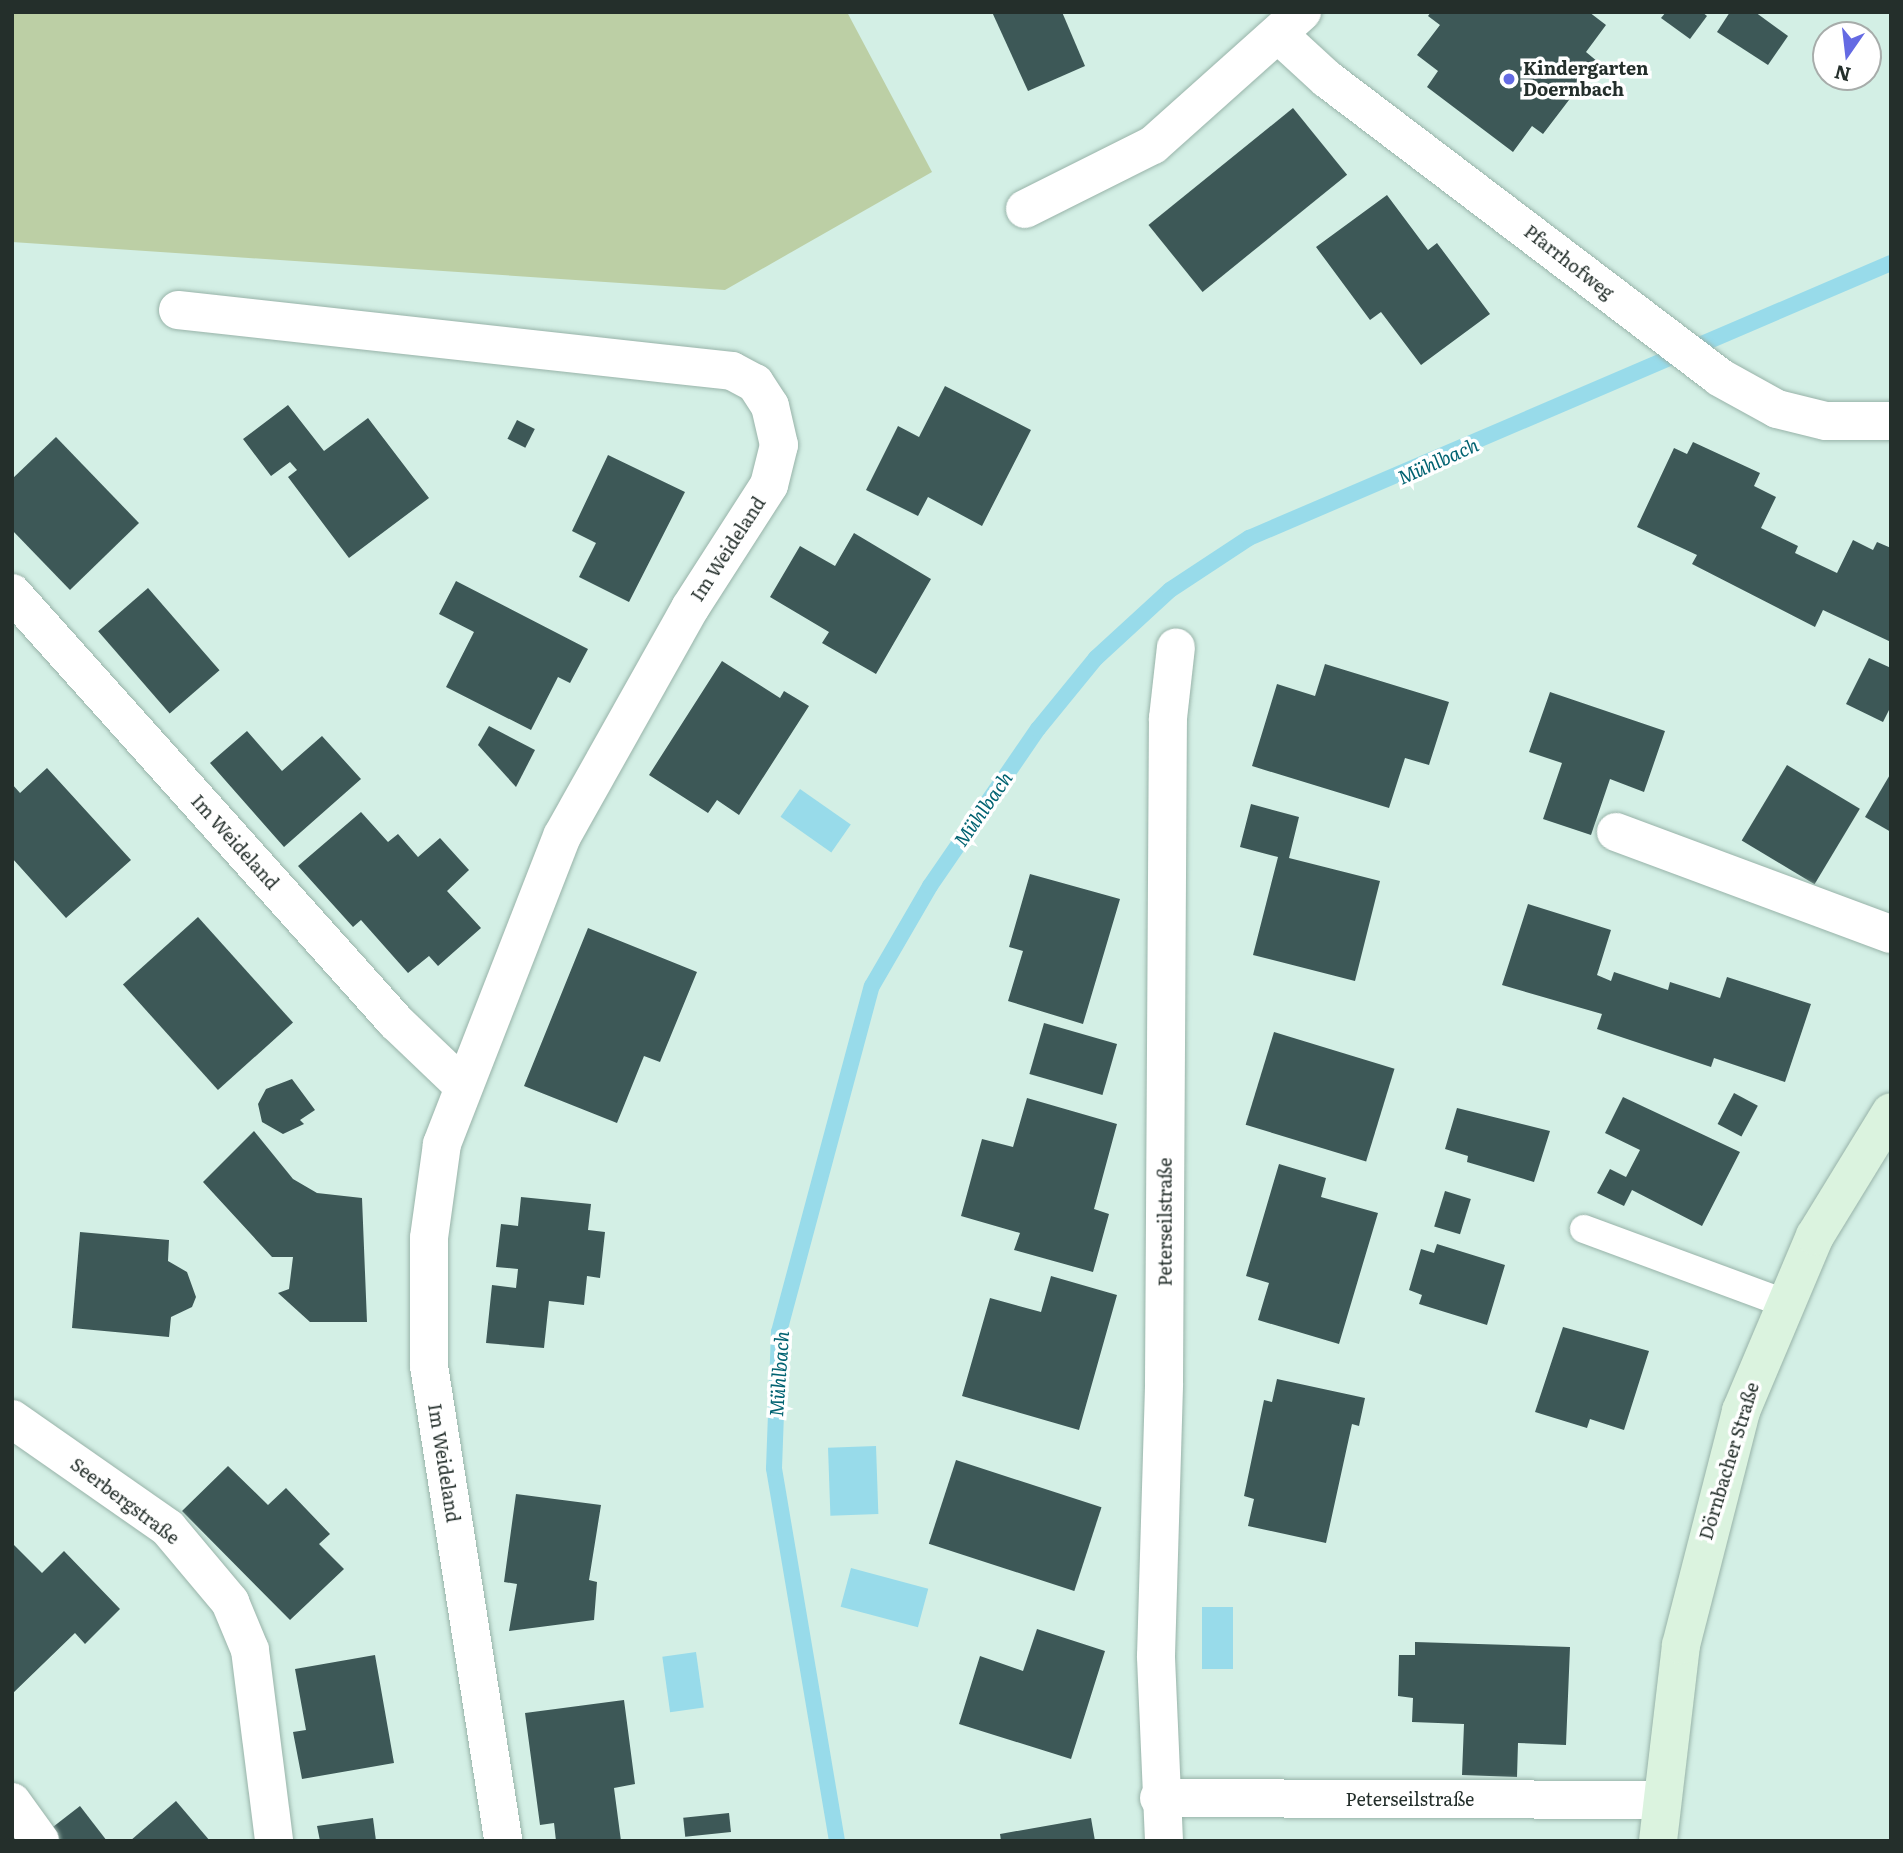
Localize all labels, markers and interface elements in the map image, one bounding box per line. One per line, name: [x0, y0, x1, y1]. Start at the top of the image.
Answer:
north arrow: [1812, 21, 1882, 91]
place label: Kindergarten Doernbach: [1523, 58, 1649, 100]
text: N: [1831, 59, 1854, 90]
marker: Kindergarten Doernbach: [1501, 71, 1517, 87]
street label: Pfarrhofweg: [1520, 220, 1618, 304]
water label: Mühlbach: [1394, 433, 1482, 489]
street label: Im Weideland: [686, 493, 770, 605]
water label: Mühlbach: [949, 767, 1017, 851]
street label: Im Weideland: [187, 790, 283, 894]
street label: Peterseilstraße: [1154, 1158, 1176, 1286]
water label: Mühlbach: [765, 1330, 793, 1418]
street label: Dörnbacher Straße: [1695, 1380, 1763, 1542]
street label: Im Weideland: [424, 1402, 464, 1524]
street label: Seerbergstraße: [66, 1453, 184, 1549]
street label: Peterseilstraße: [1346, 1788, 1474, 1810]

